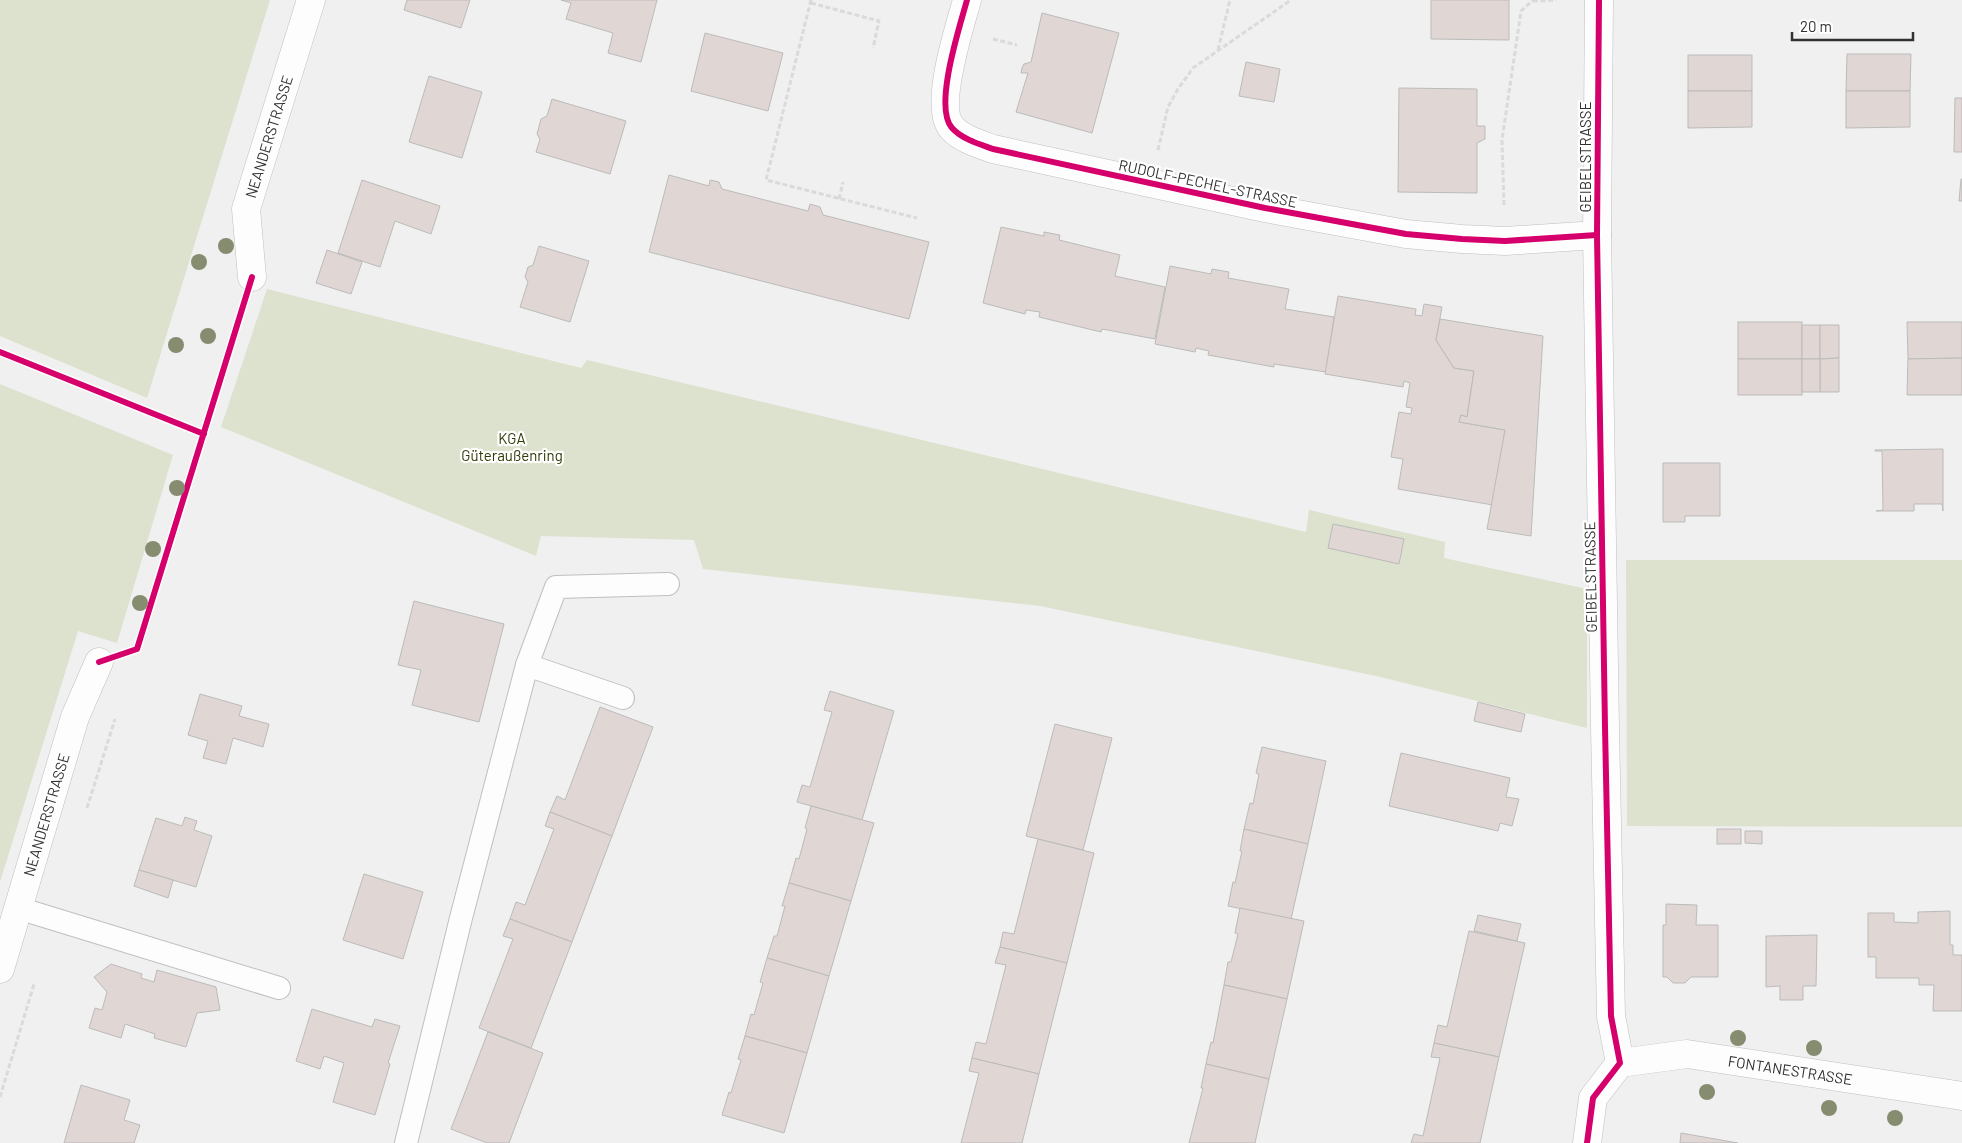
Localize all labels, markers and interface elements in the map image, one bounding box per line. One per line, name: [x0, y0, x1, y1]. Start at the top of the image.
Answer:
scale bar: [1792, 10, 1913, 42]
text: 20 m: [1800, 17, 1832, 35]
street label: NEANDERSTRASSE: [241, 73, 296, 200]
street label: GEIBELSTRASSE: [1576, 101, 1594, 213]
street label: RUDOLF-PECHEL-STRASSE: [1117, 155, 1299, 211]
park label: KGA Güteraußenring: [461, 429, 563, 464]
street label: GEIBELSTRASSE: [1580, 521, 1600, 633]
street label: NEANDERSTRASSE: [19, 751, 73, 878]
street label: FONTANESTRASSE: [1727, 1051, 1854, 1088]

